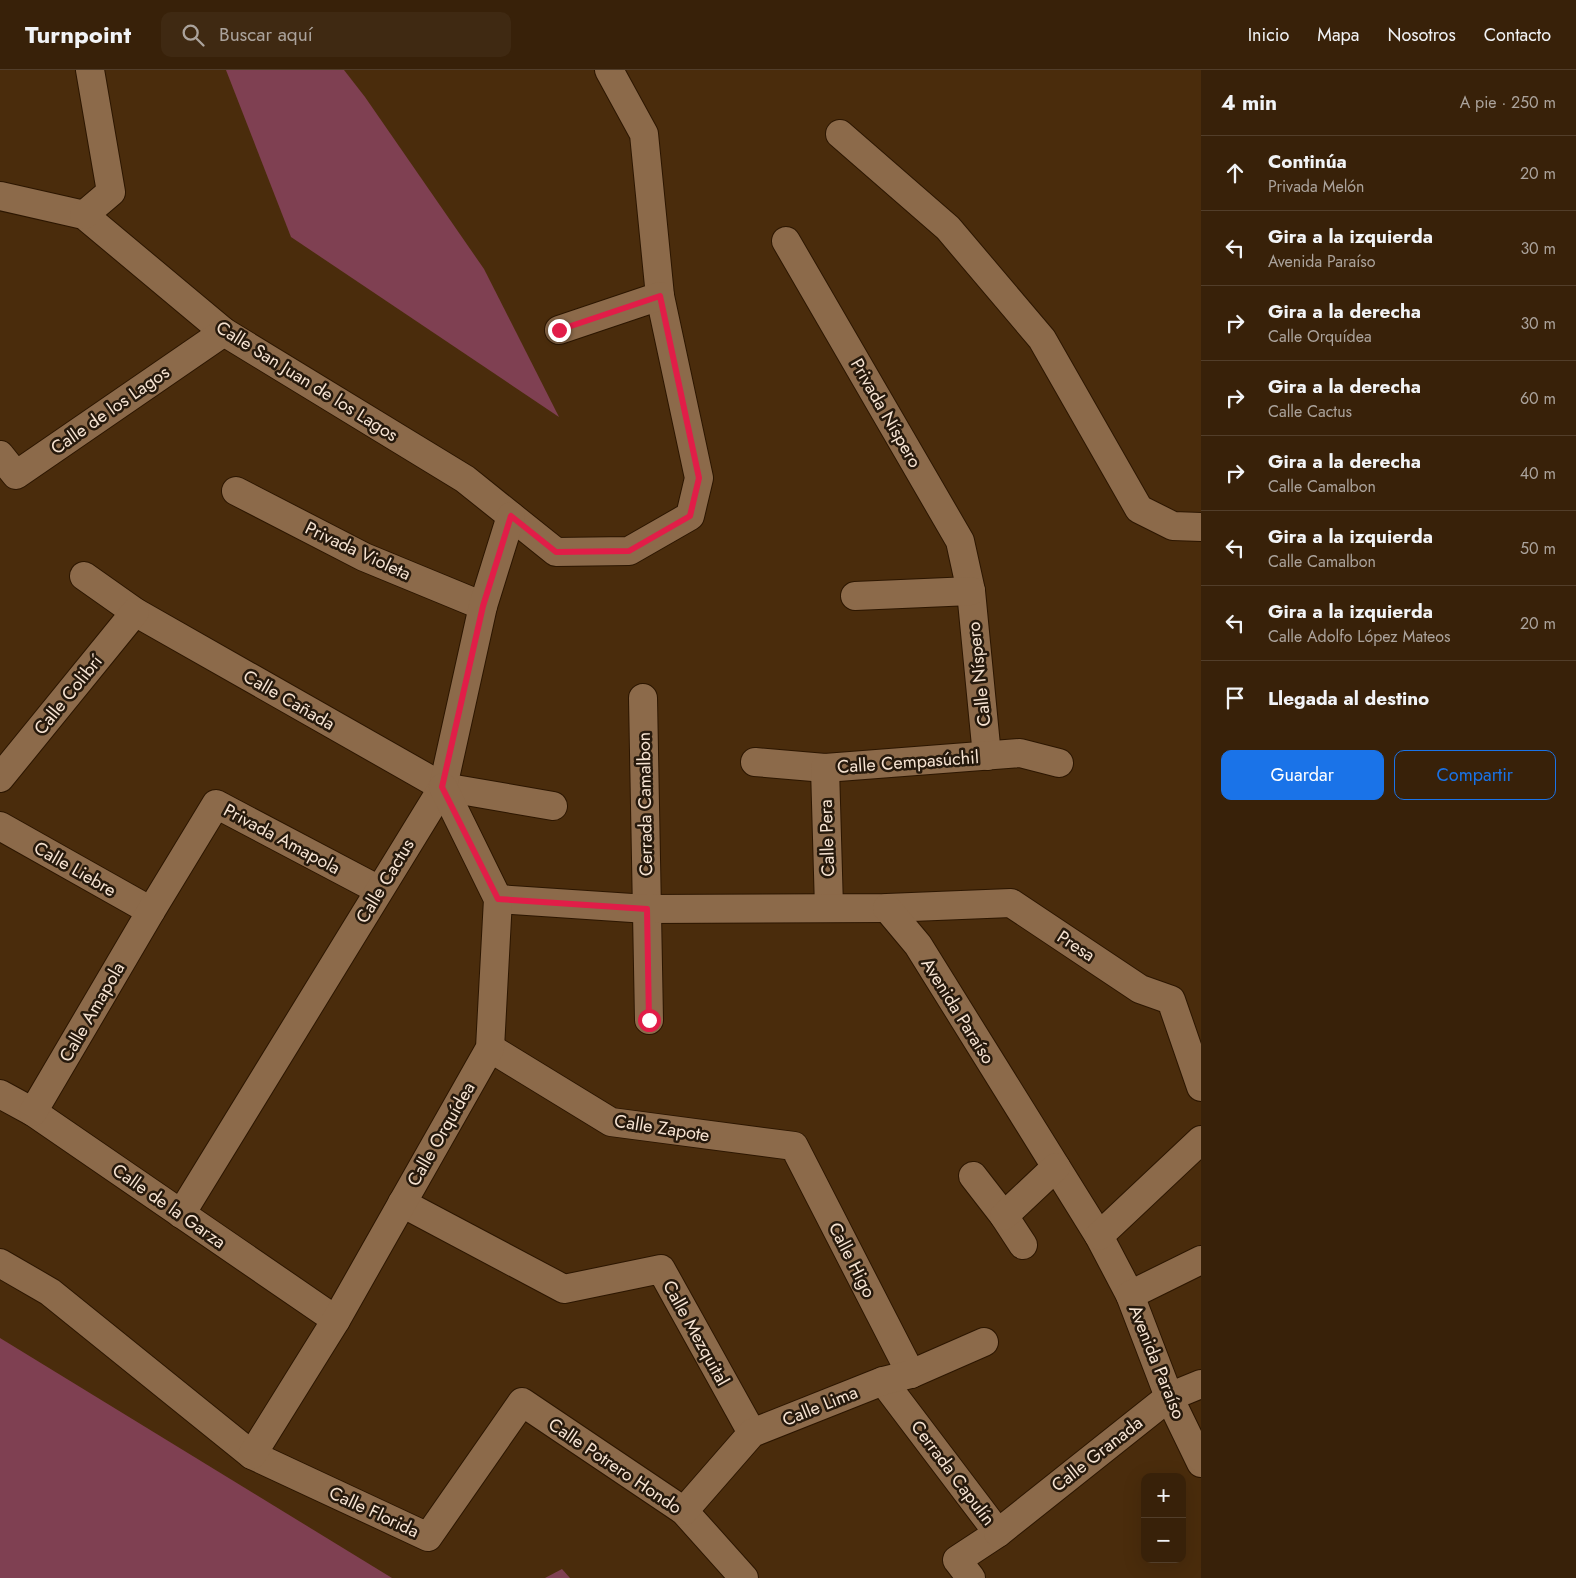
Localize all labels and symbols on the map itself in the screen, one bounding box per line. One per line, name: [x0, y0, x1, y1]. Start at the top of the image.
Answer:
street label: Calle San Juan de los Lagos: [211, 314, 403, 448]
route end: [548, 319, 571, 342]
street label: Privada Níspero: [844, 353, 928, 473]
street label: Calle de los Lagos: [45, 359, 175, 461]
street label: Privada Violeta: [301, 515, 415, 587]
street label: Calle Níspero: [961, 620, 997, 728]
street label: Calle Colibrí: [28, 648, 109, 740]
street label: Calle Cañada: [238, 663, 340, 737]
street label: Cerrada Camalbon: [631, 732, 659, 876]
street label: Calle Cempasúchil: [836, 744, 980, 780]
street label: Privada Amapola: [219, 797, 345, 881]
street label: Calle Pera: [813, 799, 841, 877]
street label: Calle Cactus: [350, 834, 420, 928]
street label: Calle Liebre: [29, 835, 121, 903]
street label: Presa: [1052, 924, 1100, 968]
street label: Avenida Paraíso: [915, 953, 1001, 1069]
street label: Calle Amapola: [53, 957, 131, 1067]
route start: [638, 1009, 661, 1032]
street label: Calle Orquídea: [401, 1077, 481, 1191]
street label: Calle Zapote: [613, 1108, 711, 1148]
street label: Calle de la Garza: [107, 1157, 231, 1255]
street label: Calle Higo: [822, 1218, 882, 1302]
street label: Calle Mezquital: [656, 1276, 736, 1390]
street label: Avenida Paraíso: [1122, 1301, 1192, 1423]
street label: Calle Lima: [778, 1379, 862, 1433]
street label: Calle Granada: [1046, 1410, 1148, 1498]
street label: Calle Potrero Hondo: [543, 1412, 687, 1520]
street label: Cerrada Capulín: [905, 1415, 1001, 1531]
street label: Calle Florida: [325, 1480, 423, 1544]

